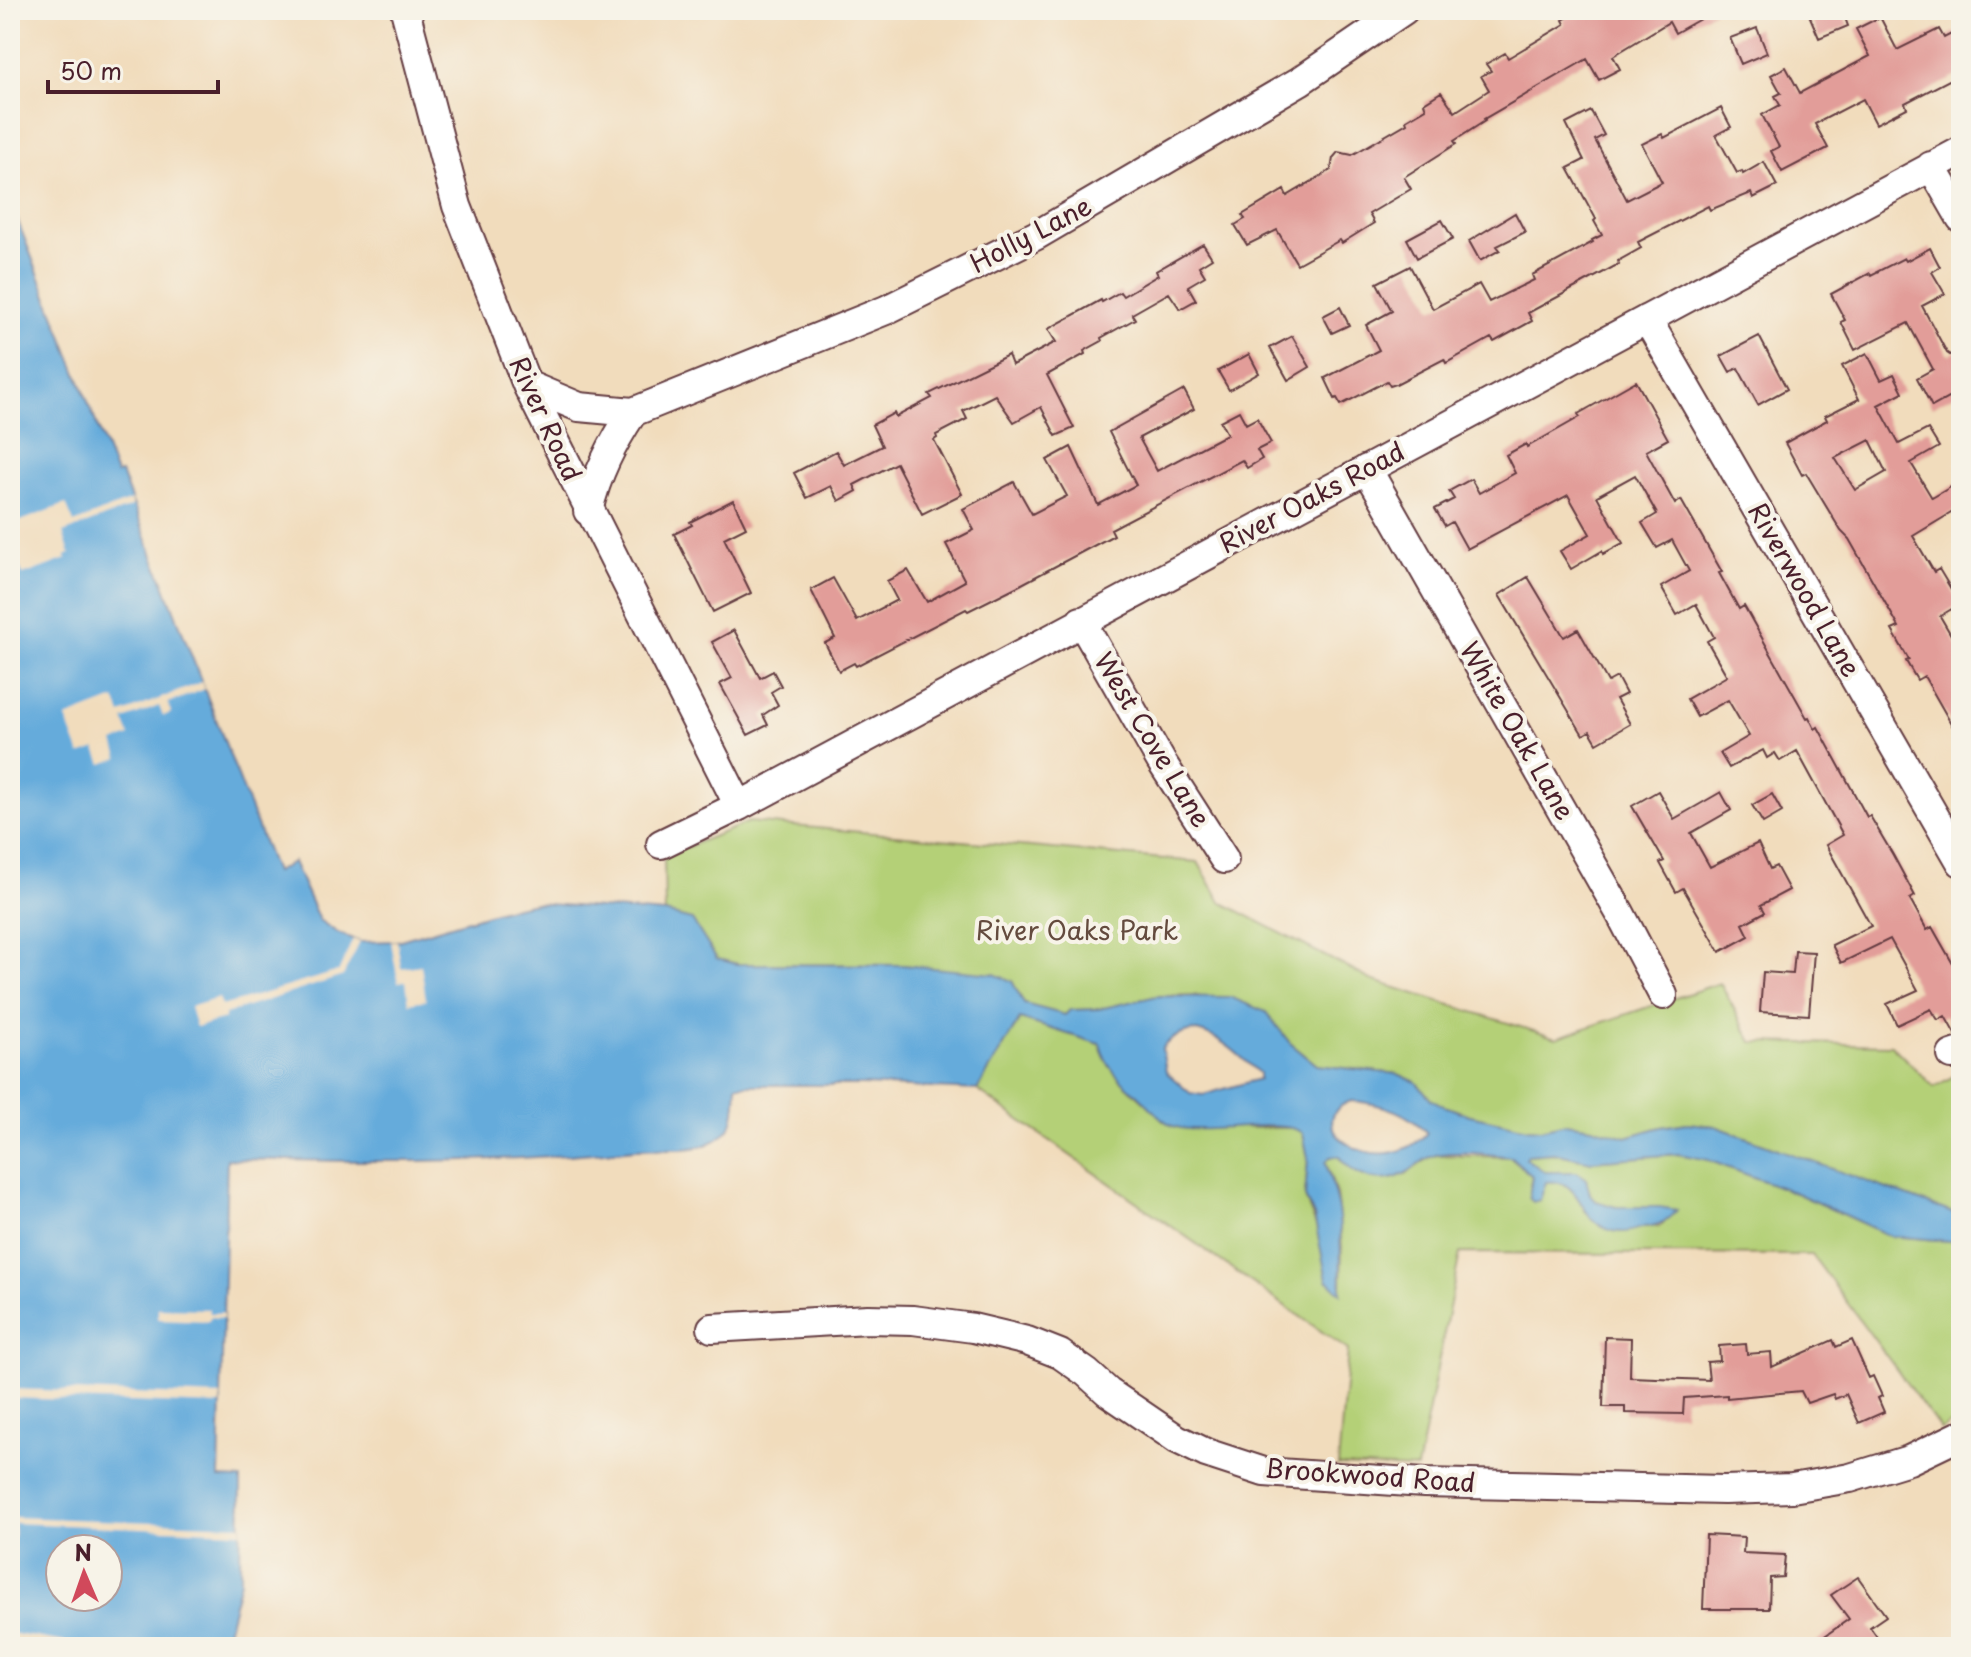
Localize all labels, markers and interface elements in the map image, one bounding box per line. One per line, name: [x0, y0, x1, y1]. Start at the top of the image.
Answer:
scale bar: [48, 44, 218, 94]
text: 50 m: [60, 52, 122, 88]
street label: Holly Lane: [963, 185, 1098, 282]
street label: River Road: [500, 349, 592, 487]
street label: River Oaks Road: [1211, 431, 1411, 562]
street label: Riverwood Lane: [1739, 494, 1871, 684]
street label: White Oak Lane: [1451, 634, 1585, 827]
street label: West Cove Lane: [1085, 644, 1221, 835]
park label: River Oaks Park: [976, 910, 1179, 949]
street label: Brookwood Road: [1263, 1448, 1477, 1501]
north arrow: [44, 1533, 124, 1613]
text: N: [74, 1535, 93, 1568]

